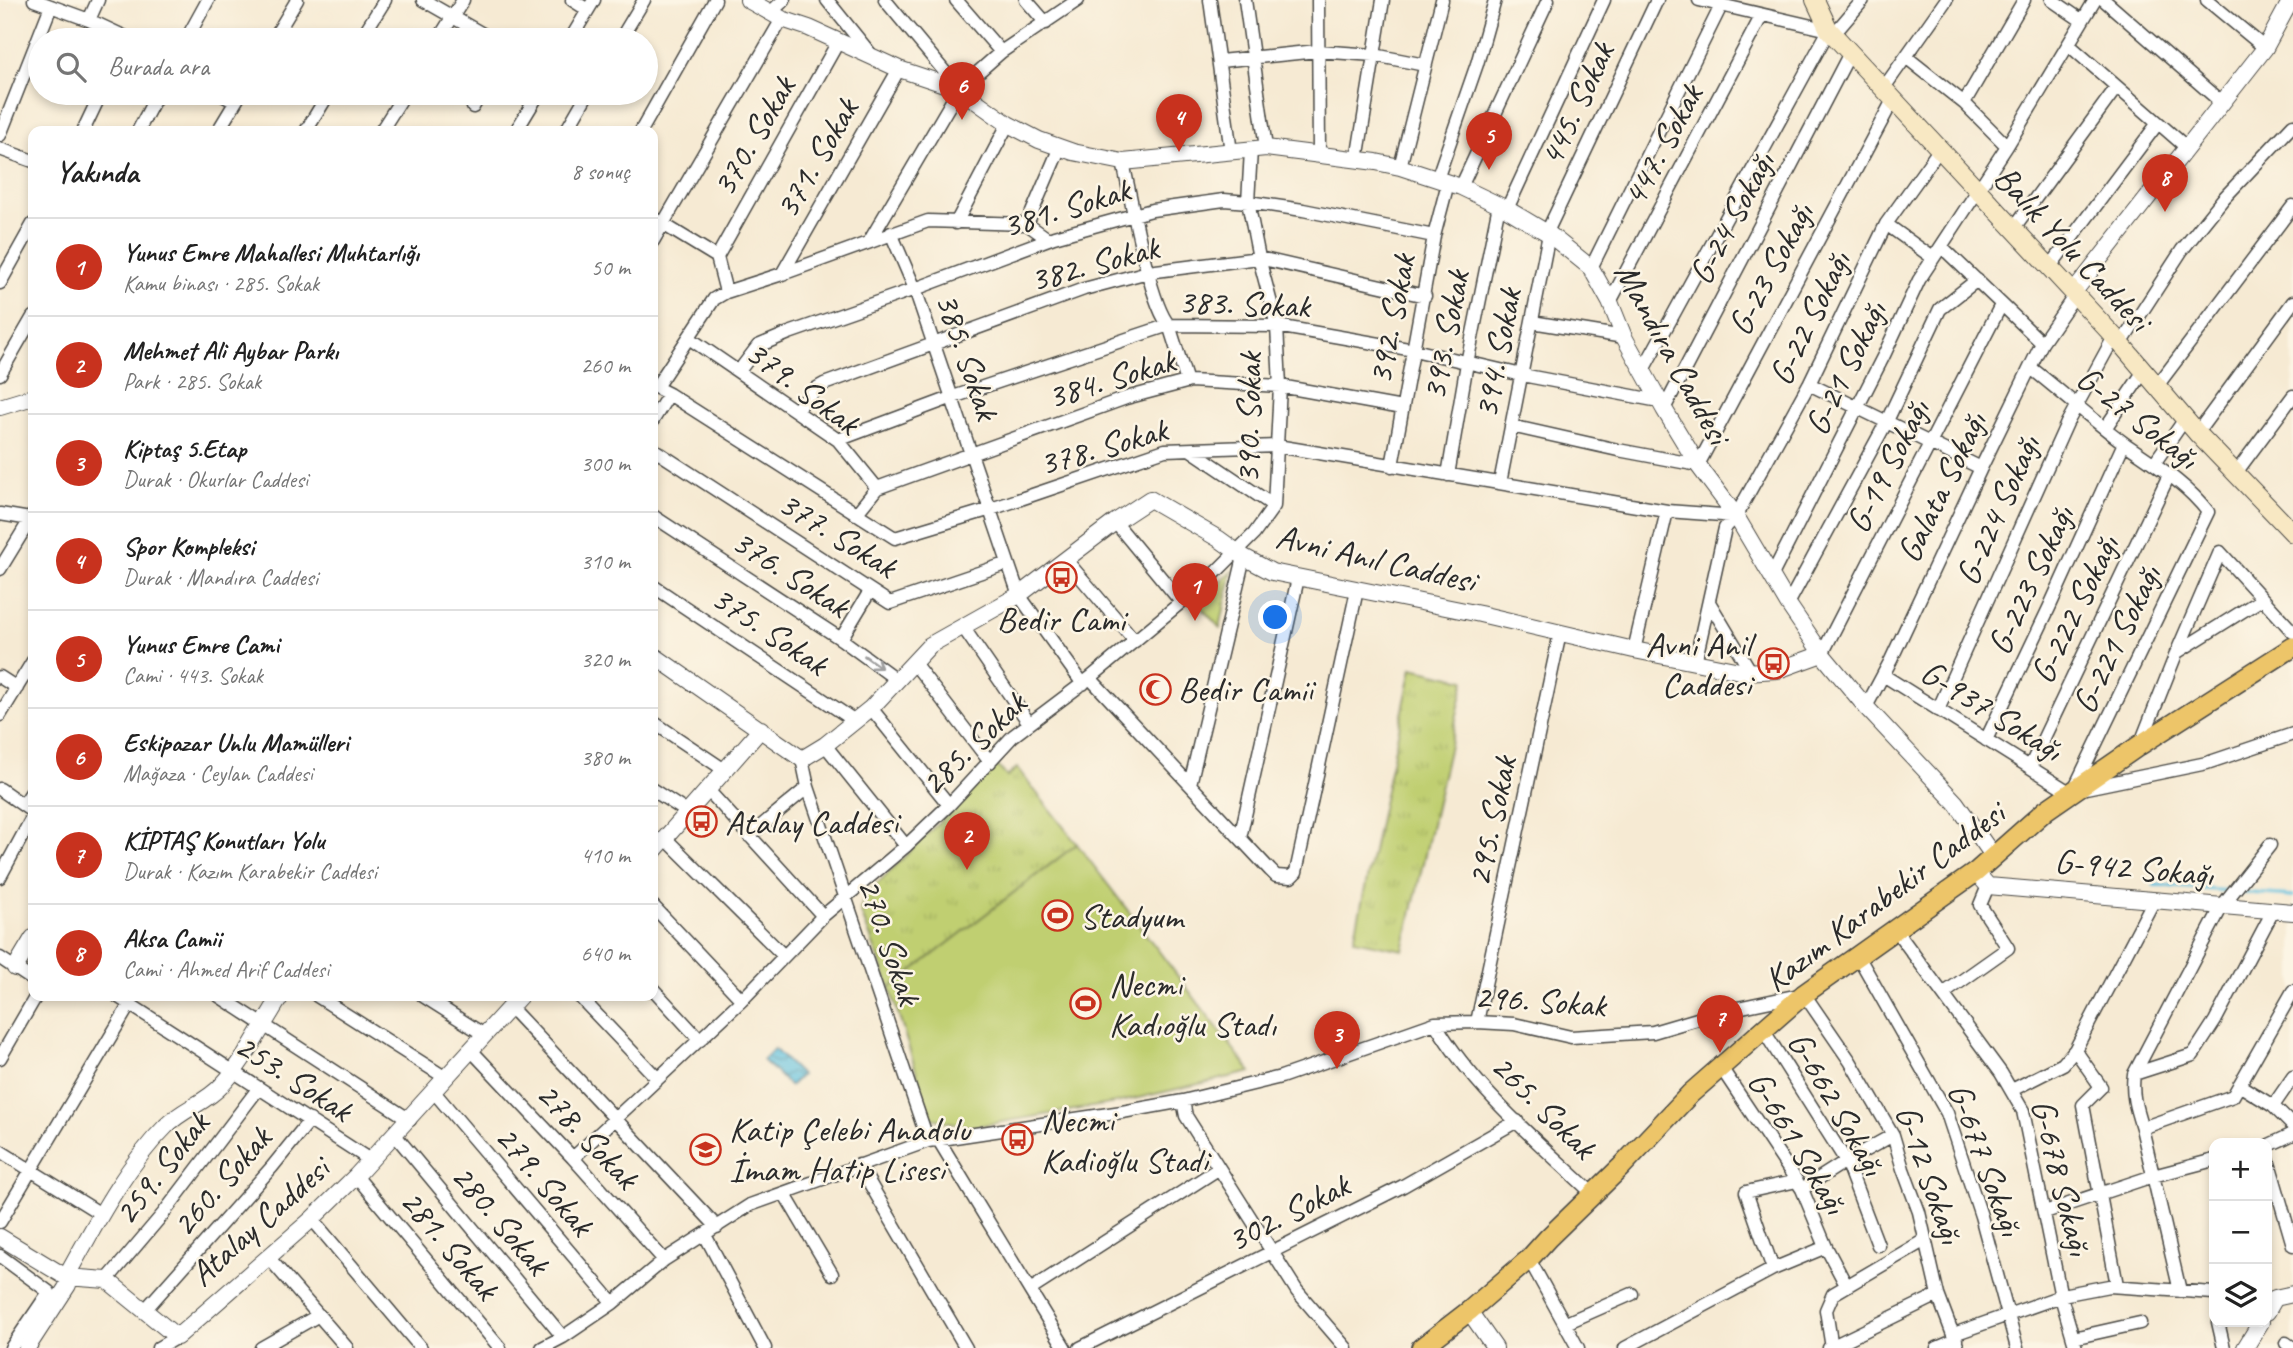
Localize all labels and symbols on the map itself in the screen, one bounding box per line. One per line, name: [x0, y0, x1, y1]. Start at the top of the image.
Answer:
street label: 445. Sokak: [1528, 33, 1626, 173]
pin: 6: [939, 62, 985, 120]
street label: 370. Sokak: [701, 66, 807, 204]
street label: 447. Sokak: [1612, 75, 1714, 214]
street label: 371. Sokak: [764, 88, 870, 226]
pin: 4: [1156, 94, 1202, 152]
pin: 5: [1466, 112, 1512, 170]
street label: G-24 Sokağı: [1678, 143, 1786, 292]
pin: 8: [2142, 154, 2188, 212]
street label: Balık Yolu Caddesi: [1984, 156, 2164, 344]
street label: 381. Sokak: [997, 166, 1138, 248]
street label: G-23 Sokağı: [1717, 194, 1825, 343]
street label: 382. Sokak: [1025, 224, 1165, 302]
street label: G-22 Sokağı: [1758, 243, 1862, 392]
street label: 392. Sokak: [1357, 248, 1427, 388]
street label: Mandıra Caddesi: [1604, 255, 1743, 456]
street label: 393. Sokak: [1411, 264, 1481, 404]
street label: 383. Sokak: [1178, 279, 1313, 328]
street label: 394. Sokak: [1463, 282, 1533, 422]
street label: 385. Sokak: [925, 287, 1011, 428]
street label: G-21 Sokağı: [1794, 293, 1898, 442]
street label: 379. Sokak: [737, 330, 870, 446]
street label: 384. Sokak: [1042, 337, 1183, 419]
street label: 390. Sokak: [1225, 350, 1272, 484]
street label: G-27 Sokağı: [2067, 356, 2209, 480]
street label: G-19 Sokağı: [1835, 391, 1941, 540]
street label: Galata Sokağı: [1886, 403, 1998, 570]
street label: 378. Sokak: [1034, 406, 1175, 486]
street label: G-224 Sokağı: [1945, 427, 2051, 592]
street label: 377. Sokak: [770, 481, 907, 589]
street label: G-223 Sokağı: [1976, 497, 2085, 662]
street label: Avni Anıl Caddesi: [1272, 514, 1484, 604]
street label: 376. Sokak: [723, 519, 860, 629]
street label: G-222 Sokağı: [2019, 527, 2130, 691]
street label: G-221 Sokağı: [2061, 557, 2172, 721]
bus stop icon: Bedir Cami: [1044, 561, 1078, 595]
pin: 1: [1172, 563, 1218, 621]
street label: 375. Sokak: [703, 575, 839, 687]
place label: Bedir Cami: [997, 597, 1130, 642]
your location: [1258, 600, 1292, 634]
place label: Avni Anil Caddesi: [1645, 622, 1757, 707]
bus stop icon: Avni Anil Caddesi: [1757, 647, 1791, 681]
street label: G-937 Sokağı: [1912, 649, 2072, 772]
one-way arrow: [863, 655, 882, 670]
place label: Bedir Camii: [1178, 667, 1317, 712]
mosque icon: Bedir Camii: [1138, 672, 1172, 706]
street label: 285. Sokak: [911, 680, 1038, 805]
street label: 295. Sokak: [1456, 750, 1528, 890]
street label: Kazım Karabekir Caddesi: [1755, 788, 2017, 1002]
place label: Atalay Caddesi: [725, 800, 902, 845]
bus stop icon: Atalay Caddesi: [685, 805, 719, 839]
pin: 2: [944, 812, 990, 870]
street label: G-942 Sokağı: [2053, 838, 2217, 897]
street label: 270. Sokak: [847, 872, 933, 1013]
place label: Stadyum: [1080, 894, 1186, 939]
sports icon: Stadyum: [1040, 899, 1074, 933]
place label: Necmi Kadıoğlu Stadı: [1109, 962, 1277, 1047]
street label: 296. Sokak: [1473, 973, 1609, 1028]
sports icon: Necmi Kadıoğlu Stadı: [1069, 987, 1103, 1021]
pin: 7: [1697, 995, 1743, 1053]
pin: 3: [1314, 1011, 1360, 1069]
street label: 253. Sokak: [226, 1023, 363, 1133]
street label: G-662 Sokağı: [1777, 1023, 1897, 1185]
street label: 265. Sokak: [1481, 1044, 1608, 1170]
street label: G-661 Sokağı: [1737, 1063, 1859, 1223]
street label: 278. Sokak: [526, 1072, 650, 1200]
street label: G-677 Sokağı: [1937, 1077, 2034, 1243]
street label: G-678 Sokağı: [2020, 1095, 2103, 1261]
place label: Necmi Kadioğlu Stadi: [1041, 1098, 1212, 1183]
street label: G-12 Sokağı: [1885, 1099, 1975, 1251]
street label: 259. Sokak: [103, 1101, 221, 1234]
place label: Katip Çelebi Anadolu İmam Hatip Lisesi: [729, 1107, 972, 1192]
street label: 260. Sokak: [161, 1115, 283, 1246]
street label: 279. Sokak: [485, 1116, 605, 1247]
bus stop icon: Necmi Kadioğlu Stadi: [1001, 1123, 1035, 1157]
school or university icon: Katip Çelebi Anadolu İmam Hatip Lisesi: [689, 1132, 723, 1166]
street label: Atalay Caddesi: [180, 1144, 342, 1296]
street label: 280. Sokak: [441, 1155, 561, 1286]
street label: 302. Sokak: [1220, 1162, 1359, 1262]
street label: 281. Sokak: [390, 1180, 510, 1311]

